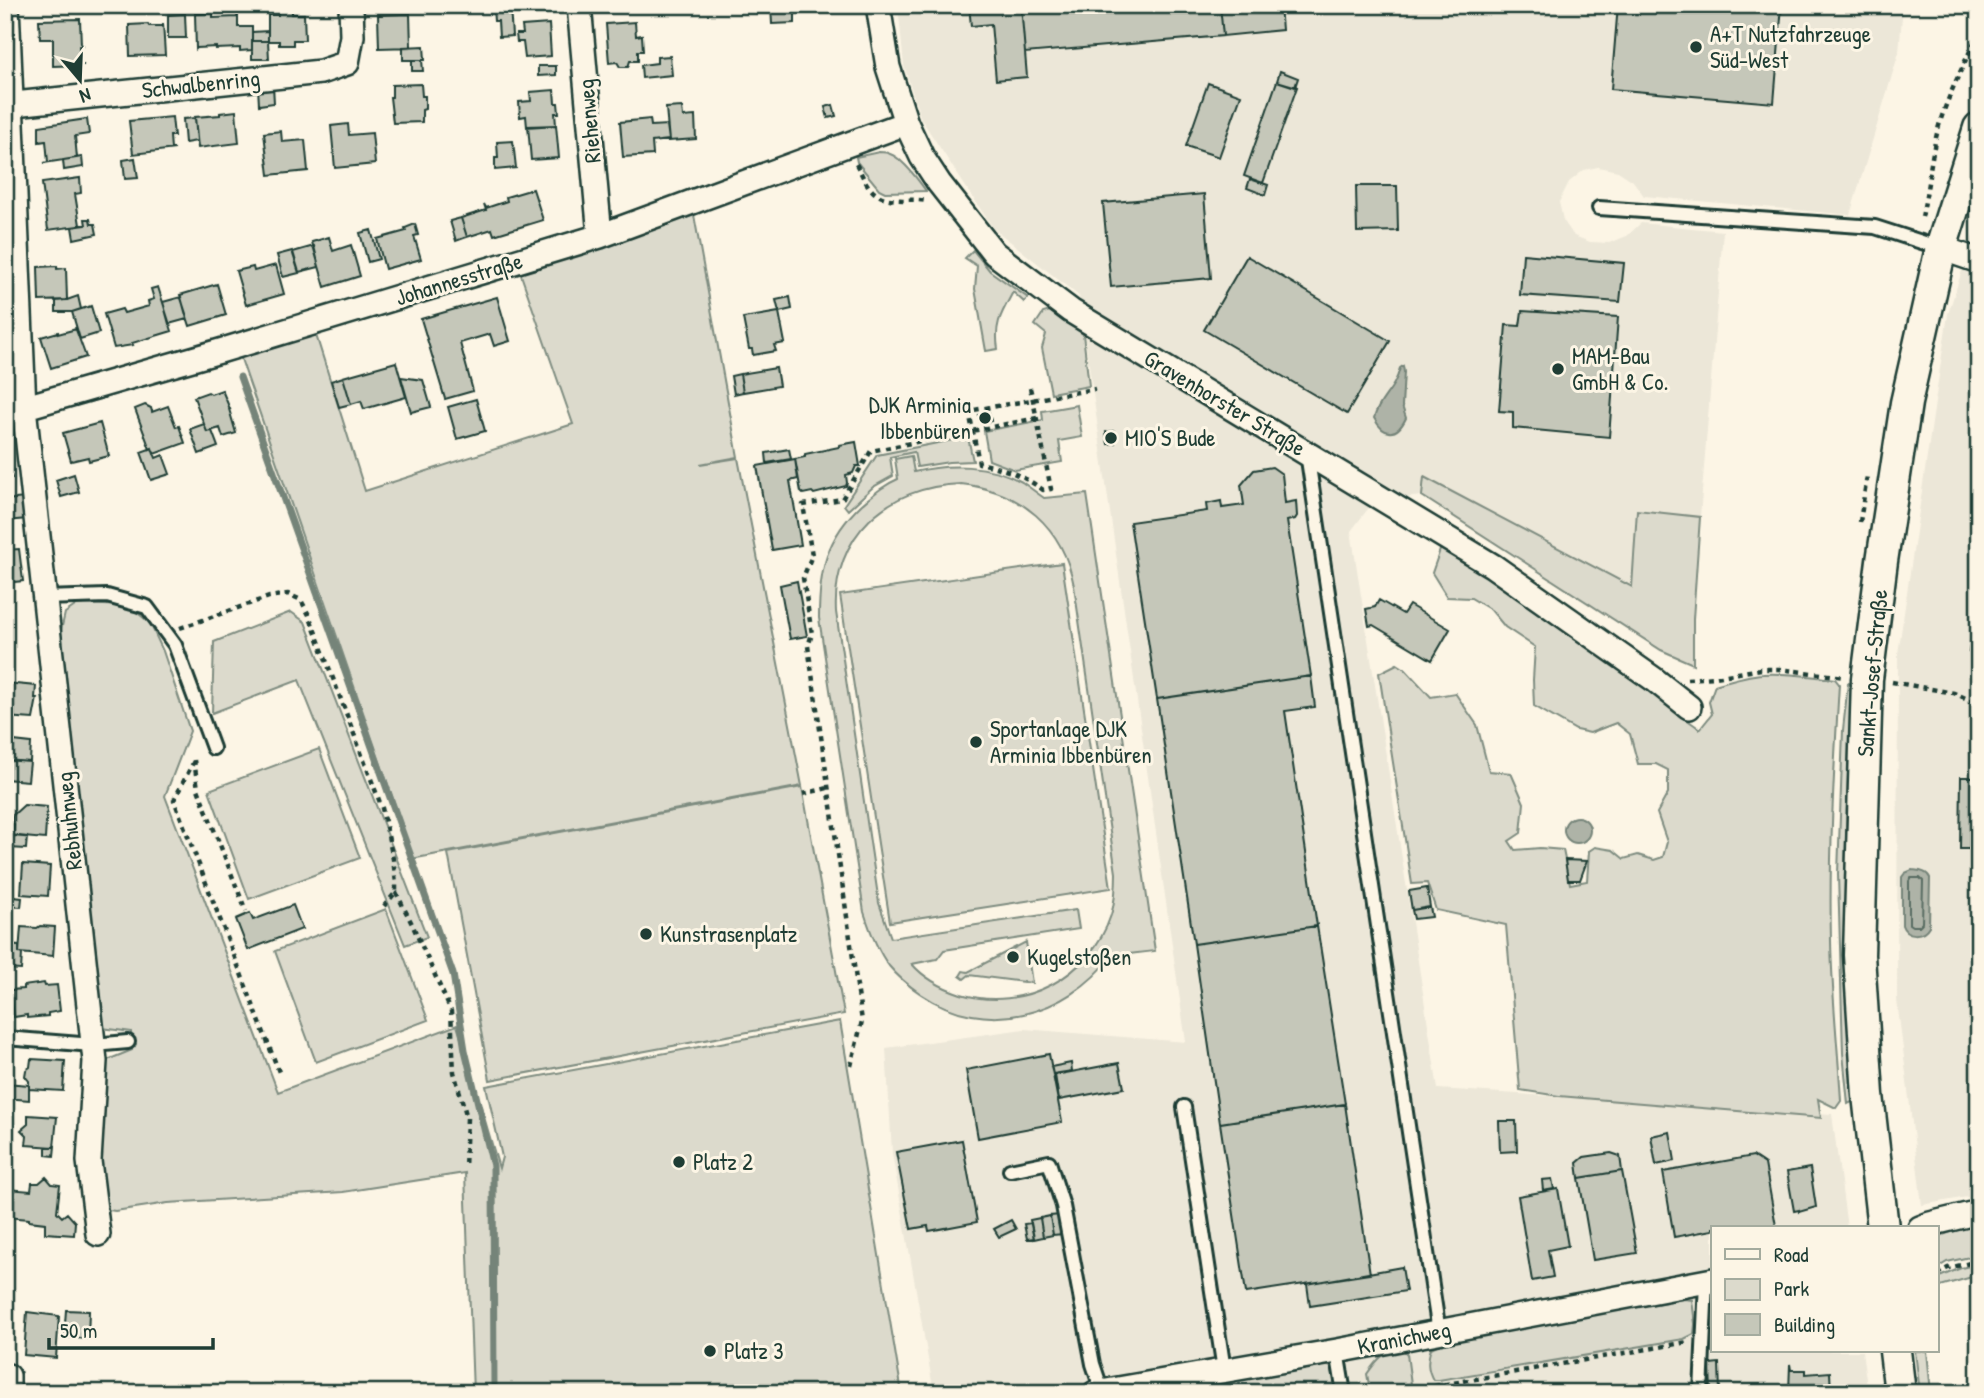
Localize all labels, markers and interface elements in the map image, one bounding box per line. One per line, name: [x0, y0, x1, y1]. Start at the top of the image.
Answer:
place label: A+T Nutzfahrzeuge Süd-West: [1710, 18, 1871, 75]
marker: A+T Nutzfahrzeuge Süd-West: [1688, 39, 1704, 55]
north arrow: [46, 46, 116, 116]
street label: Schwalbenring: [140, 62, 262, 105]
street label: Riehenweg: [569, 78, 608, 164]
text: N: [77, 82, 95, 110]
street label: Johannesstraße: [392, 245, 526, 313]
place label: MAM-Bau GmbH & Co.: [1572, 340, 1669, 397]
street label: Gravenhorster Straße: [1139, 342, 1312, 463]
marker: MAM-Bau GmbH & Co.: [1550, 361, 1566, 377]
place label: DJK Arminia Ibbenbüren: [869, 389, 971, 446]
marker: DJK Arminia Ibbenbüren: [977, 410, 993, 426]
place label: MIO'S Bude: [1125, 422, 1215, 453]
marker: MIO'S Bude: [1103, 430, 1119, 446]
street label: Sankt-Josef-Straße: [1849, 588, 1894, 758]
place label: Sportanlage DJK Arminia Ibbenbüren: [990, 713, 1152, 770]
marker: Sportanlage DJK Arminia Ibbenbüren: [968, 734, 984, 750]
street label: Rebhuhnweg: [48, 771, 89, 871]
place label: Kunstrasenplatz: [660, 918, 798, 949]
marker: Kunstrasenplatz: [638, 926, 654, 942]
place label: Kugelstoßen: [1027, 941, 1132, 972]
marker: Kugelstoßen: [1005, 949, 1021, 965]
place label: Platz 2: [693, 1146, 753, 1177]
marker: Platz 2: [671, 1154, 687, 1170]
legend: [1711, 1226, 1938, 1352]
text: Road: [1774, 1240, 1808, 1269]
text: Park: [1774, 1274, 1809, 1303]
scale bar: [49, 1307, 214, 1351]
text: Building: [1774, 1310, 1835, 1339]
street label: Kranichweg: [1355, 1313, 1453, 1362]
text: 50 m: [60, 1316, 97, 1345]
place label: Platz 3: [724, 1335, 784, 1366]
marker: Platz 3: [702, 1343, 718, 1359]

